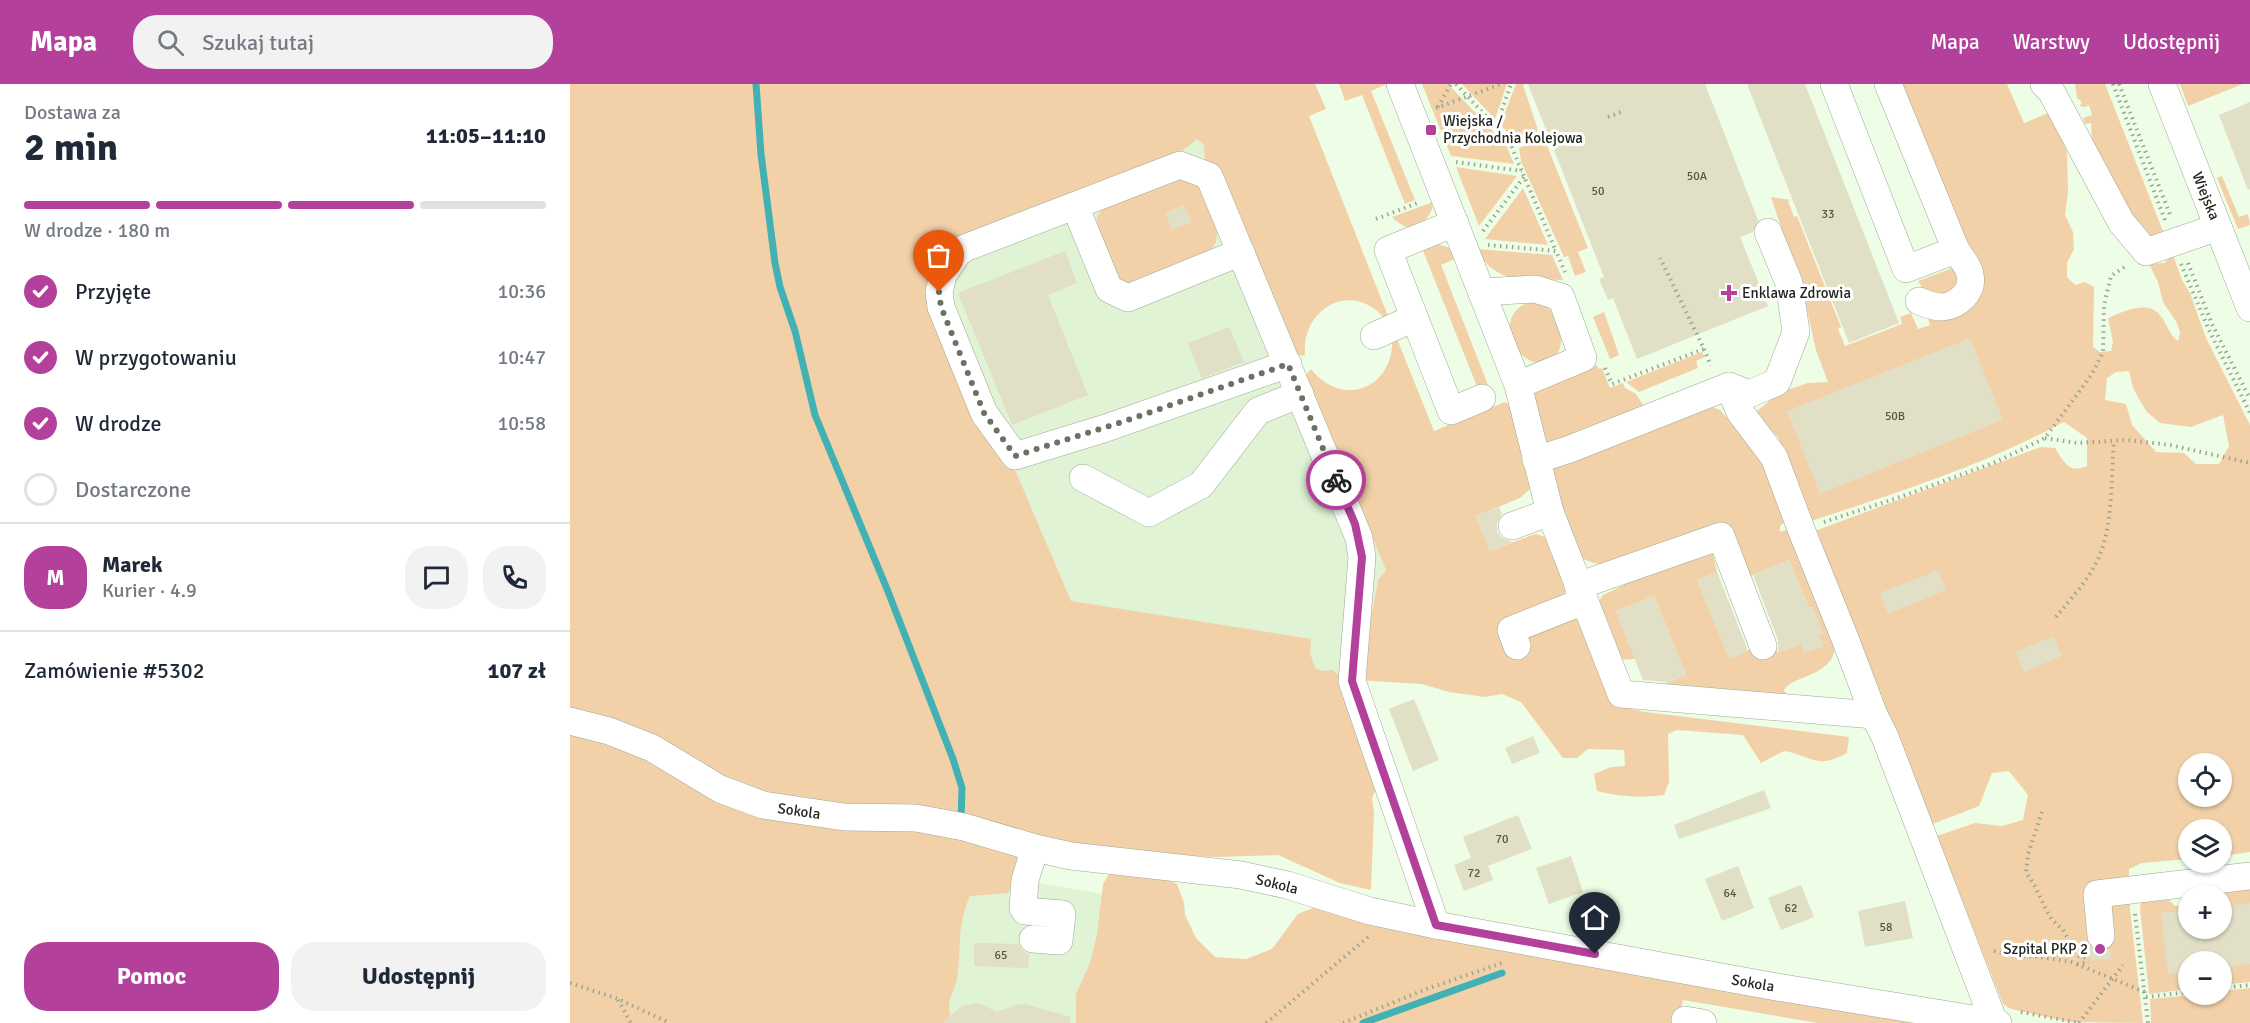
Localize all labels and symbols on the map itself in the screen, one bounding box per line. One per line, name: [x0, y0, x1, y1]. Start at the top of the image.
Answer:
place label: Wiejska / Przychodnia Kolejowa: [1443, 112, 1583, 147]
marker: Wiejska / Przychodnia Kolejowa: [1424, 123, 1438, 137]
house number: 50A: [1687, 169, 1708, 184]
street label: Wiejska: [2188, 169, 2224, 223]
house number: 50: [1592, 184, 1604, 199]
house number: 33: [1822, 207, 1834, 222]
pin: [913, 230, 964, 292]
marker: Enklawa Zdrowia: [1720, 284, 1738, 302]
place label: Enklawa Zdrowia: [1742, 284, 1851, 302]
house number: 50B: [1885, 409, 1905, 424]
courier: [1306, 450, 1366, 510]
street label: Sokola: [776, 799, 822, 823]
house number: 70: [1496, 832, 1508, 847]
house number: 72: [1468, 866, 1480, 881]
street label: Sokola: [1254, 870, 1300, 898]
house number: 64: [1724, 886, 1737, 901]
pin: [1569, 892, 1620, 954]
house number: 62: [1785, 901, 1797, 916]
house number: 58: [1880, 920, 1892, 935]
place label: Szpital PKP 2: [2003, 940, 2088, 958]
marker: Szpital PKP 2: [2093, 942, 2107, 956]
house number: 65: [995, 948, 1007, 963]
street label: Sokola: [1730, 970, 1776, 996]

